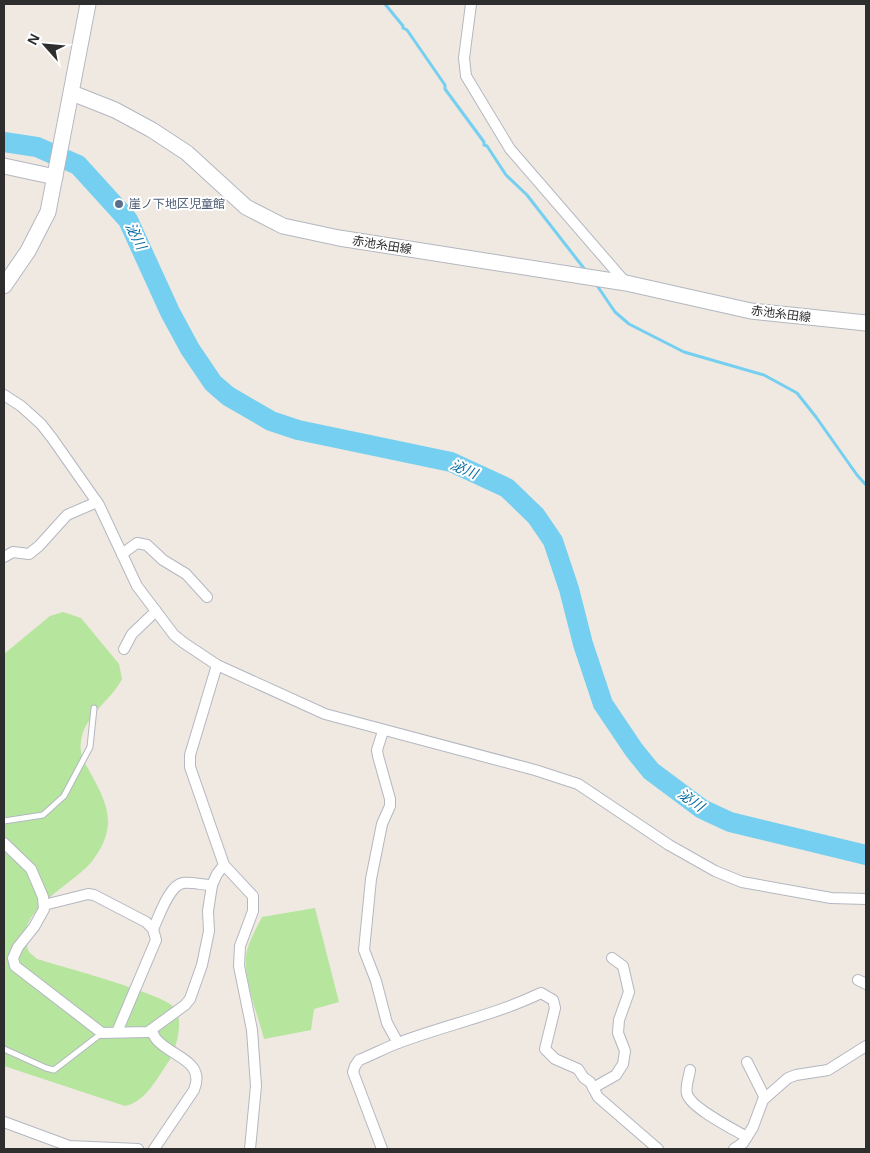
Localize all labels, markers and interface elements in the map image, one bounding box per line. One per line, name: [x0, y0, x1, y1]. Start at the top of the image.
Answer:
north arrow: [20, 20, 70, 70]
text: N: [24, 31, 43, 47]
place label: 崖ノ下地区児童館: [129, 197, 225, 211]
marker: 崖ノ下地区児童館: [113, 198, 125, 210]
water label: 泌川: [123, 220, 150, 254]
street label: 赤池糸田線: [351, 233, 413, 257]
street label: 赤池糸田線: [750, 303, 812, 325]
water label: 泌川: [448, 456, 482, 483]
water label: 泌川: [675, 785, 709, 816]

